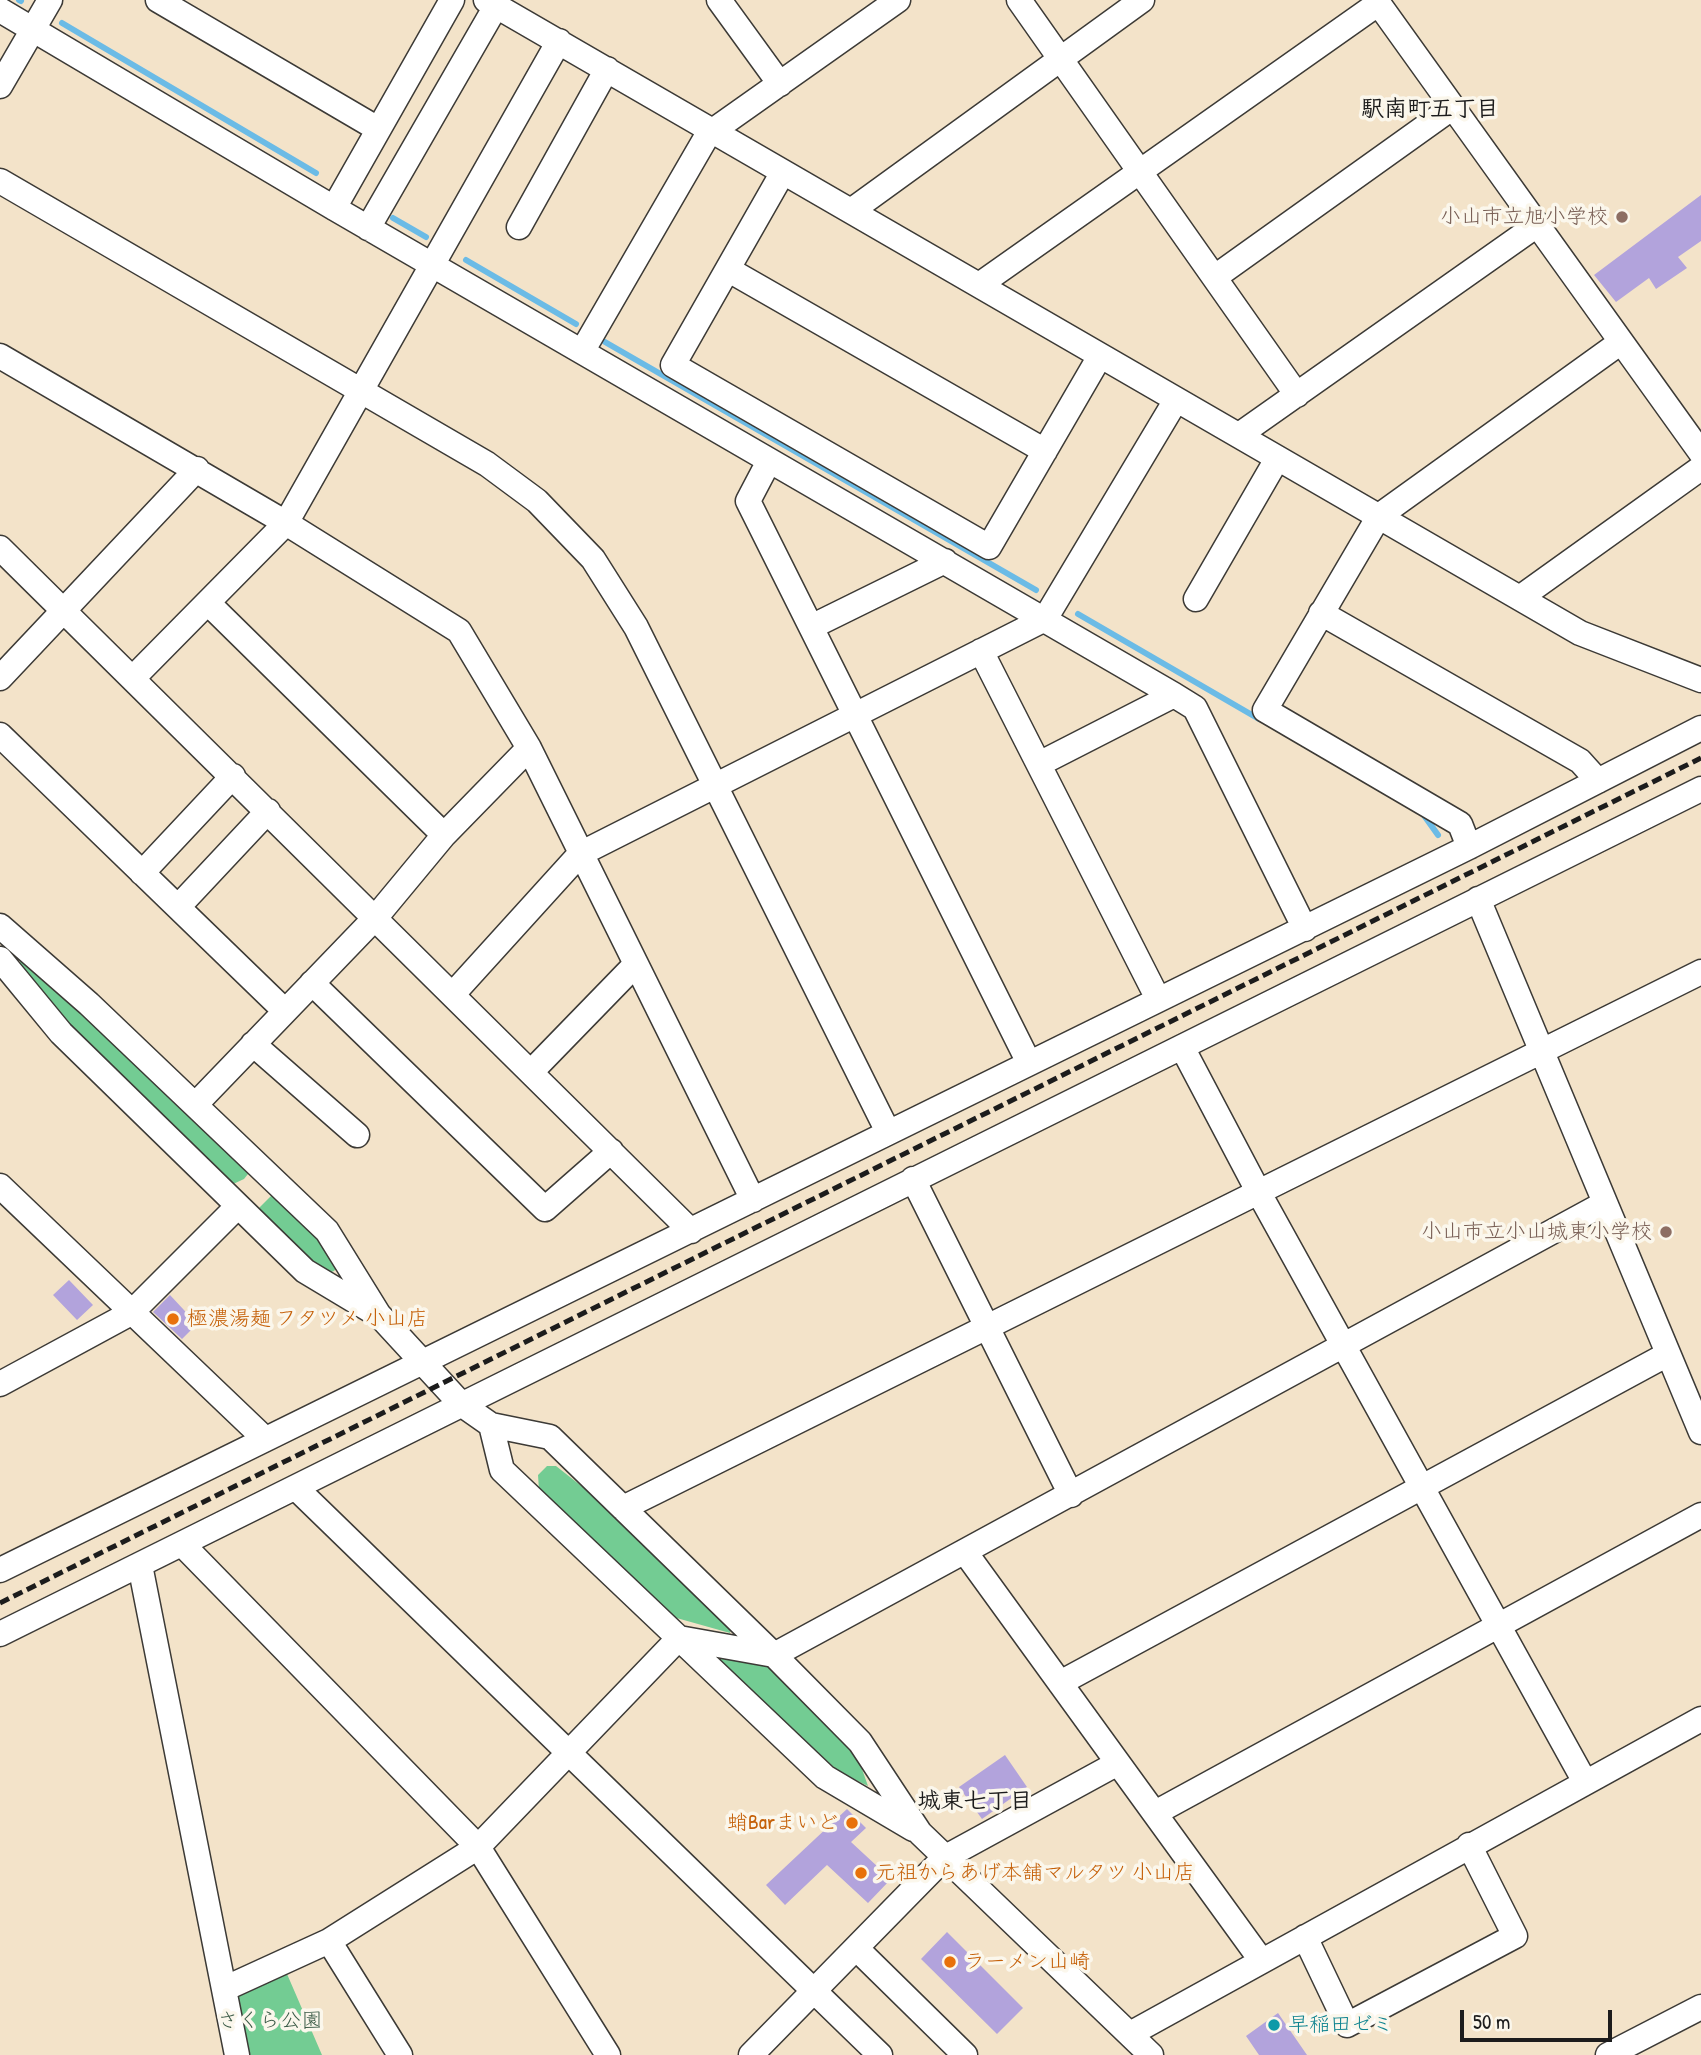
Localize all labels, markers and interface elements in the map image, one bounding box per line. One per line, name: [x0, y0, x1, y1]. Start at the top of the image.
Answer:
district label: 駅南町五丁目: [1361, 96, 1499, 124]
place label: 小山市立旭小学校: [1440, 204, 1608, 230]
marker: 小山市立旭小学校: [1614, 209, 1630, 225]
place label: 小山市立小山城東小学校: [1421, 1219, 1652, 1245]
marker: 小山市立小山城東小学校: [1658, 1224, 1674, 1240]
place label: 極濃湯麺 フタツメ 小山店: [187, 1306, 428, 1332]
marker: 極濃湯麺 フタツメ 小山店: [165, 1311, 181, 1327]
district label: 城東七丁目: [918, 1788, 1032, 1816]
place label: 蛸Barまいど: [727, 1810, 838, 1836]
marker: 蛸Barまいど: [844, 1815, 860, 1831]
place label: 元祖からあげ本舗マルタツ 小山店: [875, 1860, 1195, 1886]
marker: 元祖からあげ本舗マルタツ 小山店: [853, 1865, 869, 1881]
place label: ラーメン山崎: [964, 1949, 1090, 1975]
marker: ラーメン山崎: [942, 1954, 958, 1970]
scale bar: [1463, 1996, 1615, 2040]
text: 50 m: [1473, 2007, 1510, 2036]
park label: さくら公園: [218, 2008, 322, 2034]
place label: 早稲田ゼミ: [1288, 2012, 1393, 2038]
marker: 早稲田ゼミ: [1266, 2017, 1282, 2033]

